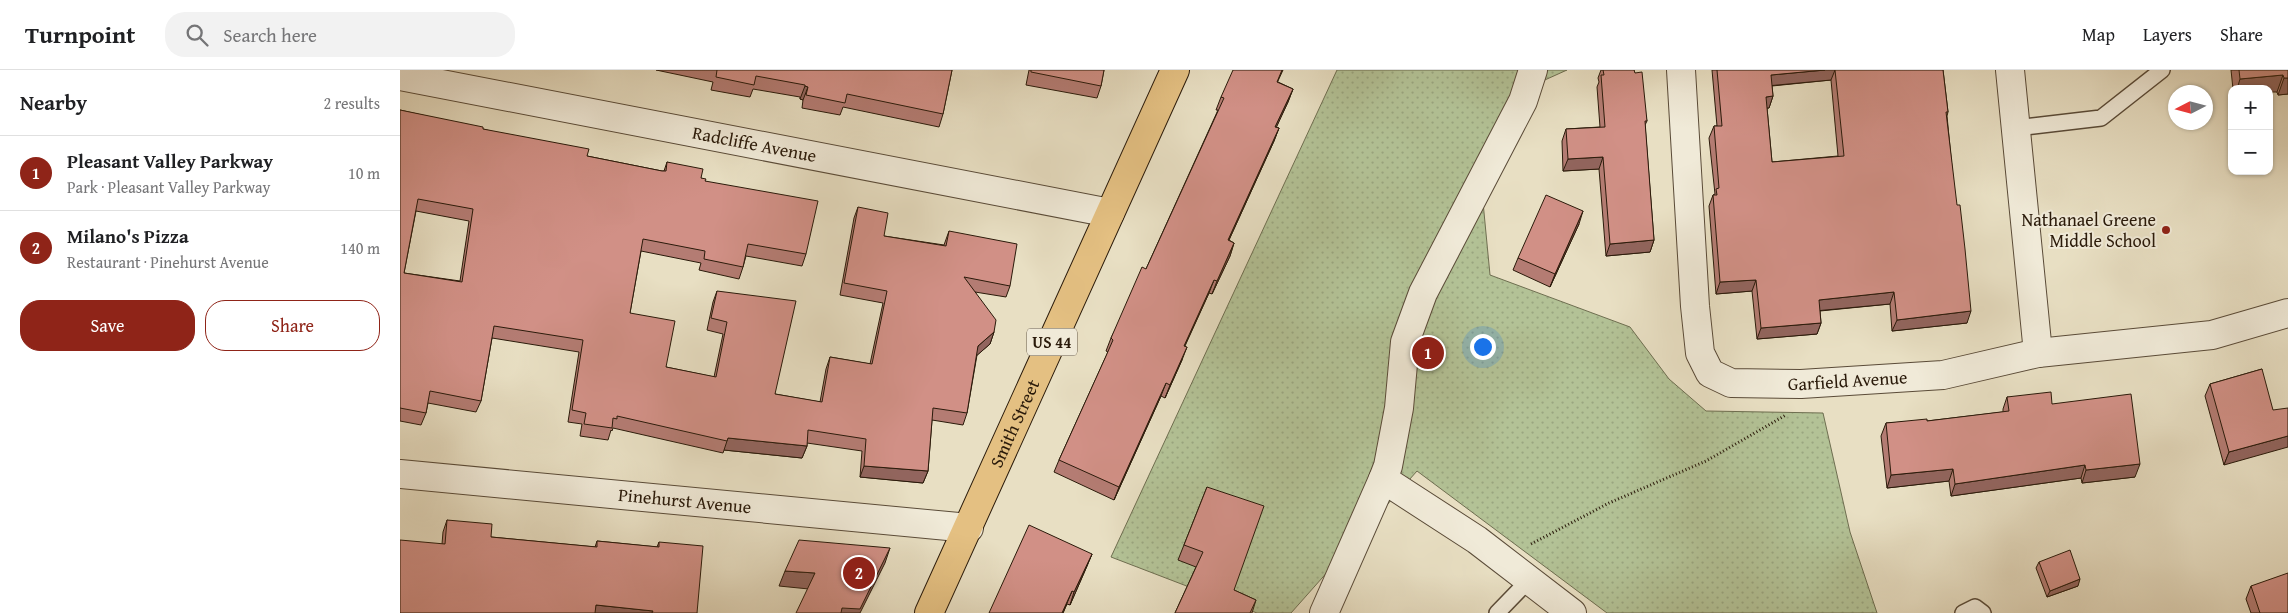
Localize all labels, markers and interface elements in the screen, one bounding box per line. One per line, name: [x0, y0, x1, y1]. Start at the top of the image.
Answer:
search box: [165, 12, 515, 57]
text: Turnpoint: [25, 17, 135, 52]
icon: search: [183, 21, 211, 49]
text: Search here: [223, 21, 317, 49]
text: Map: [2082, 21, 2115, 48]
text: Layers: [2143, 21, 2192, 48]
text: Share: [2220, 21, 2263, 48]
north arrow: [2168, 85, 2213, 130]
map controls: [2228, 85, 2273, 175]
button: +: [2228, 85, 2273, 130]
text: Nearby: [20, 87, 87, 118]
text: 2 results: [323, 91, 380, 115]
street label: Radcliffe Avenue: [690, 119, 819, 169]
button: −: [2228, 130, 2273, 175]
text: Pleasant Valley Parkway: [67, 147, 273, 175]
text: 1: [32, 161, 40, 185]
text: 10 m: [348, 161, 380, 185]
text: Park · Pleasant Valley Parkway: [67, 175, 270, 199]
place label: Nathanael Greene Middle School: [2021, 206, 2156, 254]
text: Milano's Pizza: [67, 222, 189, 250]
marker: Nathanael Greene Middle School: [2160, 224, 2172, 236]
text: 2: [32, 236, 40, 260]
text: 140 m: [340, 236, 380, 260]
text: Restaurant · Pinehurst Avenue: [67, 250, 269, 274]
button: Save: [20, 300, 195, 351]
button: Share: [205, 300, 380, 351]
road number: US 44: [1027, 328, 1077, 356]
pin: 1: [1412, 334, 1444, 372]
your location: [1470, 334, 1496, 360]
street label: Garfield Avenue: [1788, 363, 1908, 397]
street label: Smith Street: [983, 374, 1046, 472]
street label: Pinehurst Avenue: [617, 481, 752, 520]
pin: 2: [843, 554, 875, 592]

